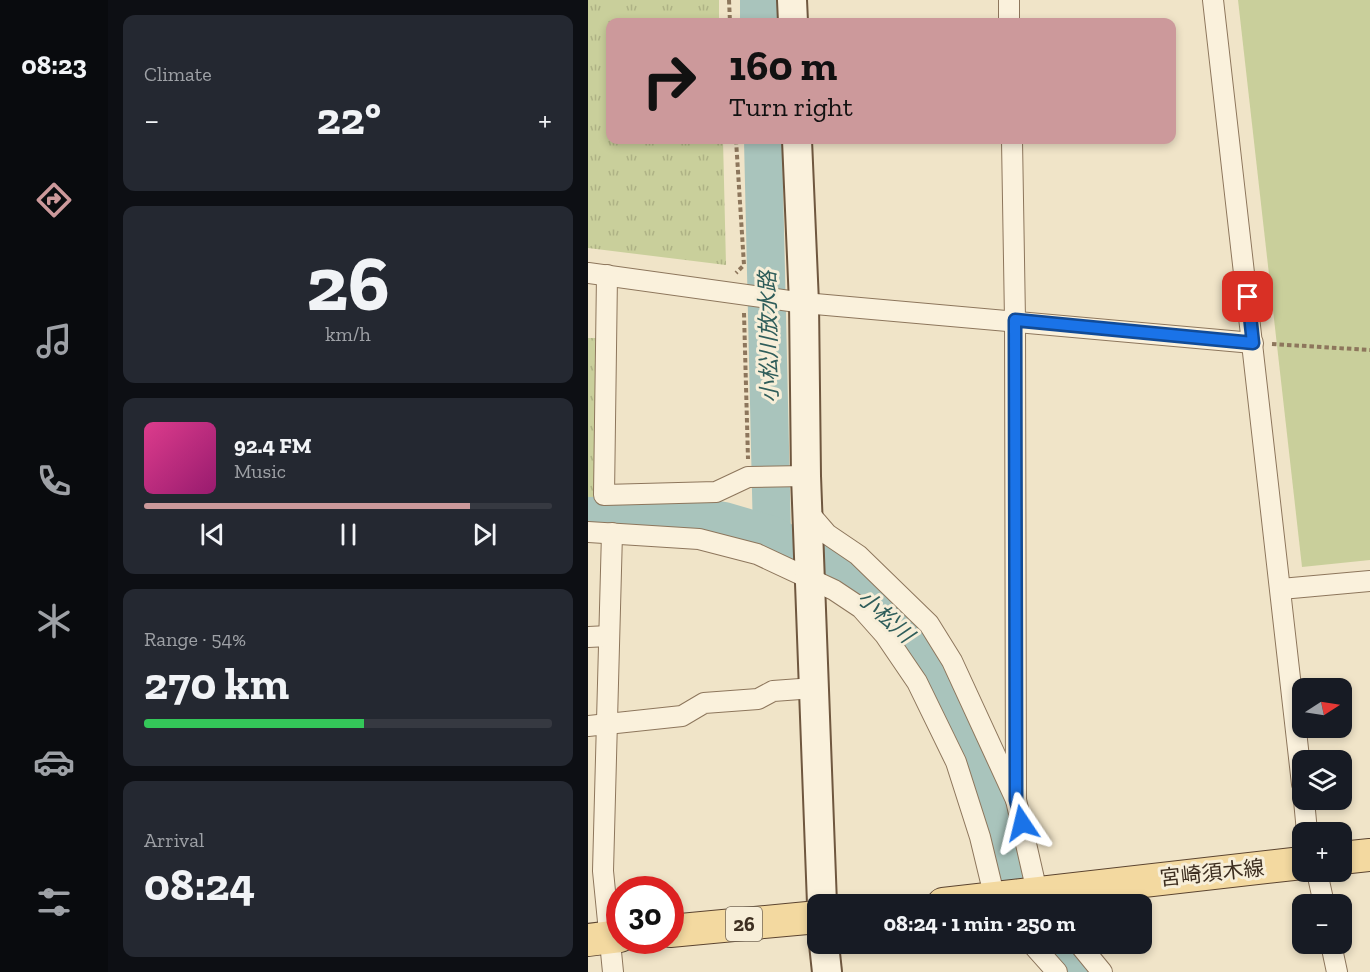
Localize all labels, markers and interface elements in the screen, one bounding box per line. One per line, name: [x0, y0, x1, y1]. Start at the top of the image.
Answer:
text: 160 m: [729, 40, 837, 91]
icon: right: [630, 42, 708, 120]
text: 08:23: [21, 49, 87, 81]
text: Climate: [144, 62, 212, 86]
text: Turn right: [729, 91, 853, 123]
text: 22°: [316, 92, 381, 146]
text: −: [144, 100, 159, 139]
text: +: [538, 100, 552, 139]
icon: directions: [33, 179, 75, 221]
text: 26: [306, 236, 390, 330]
water label: 小松川放水路: [754, 269, 783, 403]
pin: [1222, 271, 1273, 322]
icon: arrive: [1231, 280, 1264, 313]
icon: music: [33, 320, 75, 362]
text: km/h: [325, 322, 371, 346]
text: 92.4 FM: [234, 432, 312, 459]
text: Music: [234, 459, 286, 483]
icon: phone: [33, 460, 75, 502]
icon: previous: [196, 518, 229, 551]
icon: pause: [332, 518, 365, 551]
icon: next: [468, 518, 501, 551]
water label: 小松川: [852, 584, 921, 650]
icon: climate: [33, 600, 75, 642]
text: Range · 54%: [144, 627, 246, 651]
text: 270 km: [144, 657, 289, 711]
north arrow: [1292, 678, 1352, 738]
map controls: [1292, 678, 1352, 954]
icon: car: [33, 741, 75, 783]
button: layers: [1292, 750, 1352, 810]
position arrow: [990, 791, 1054, 855]
button: +: [1292, 822, 1352, 882]
text: Arrival: [144, 828, 204, 852]
street label: 宮崎須木線: [1158, 855, 1265, 890]
text: 08:24: [144, 858, 255, 912]
speed limit sign: 30: [606, 876, 684, 954]
icon: filters: [33, 881, 75, 923]
button: −: [1292, 894, 1352, 954]
road number: 26: [726, 907, 762, 941]
text: 08:24 · 1 min · 250 m: [883, 910, 1076, 937]

